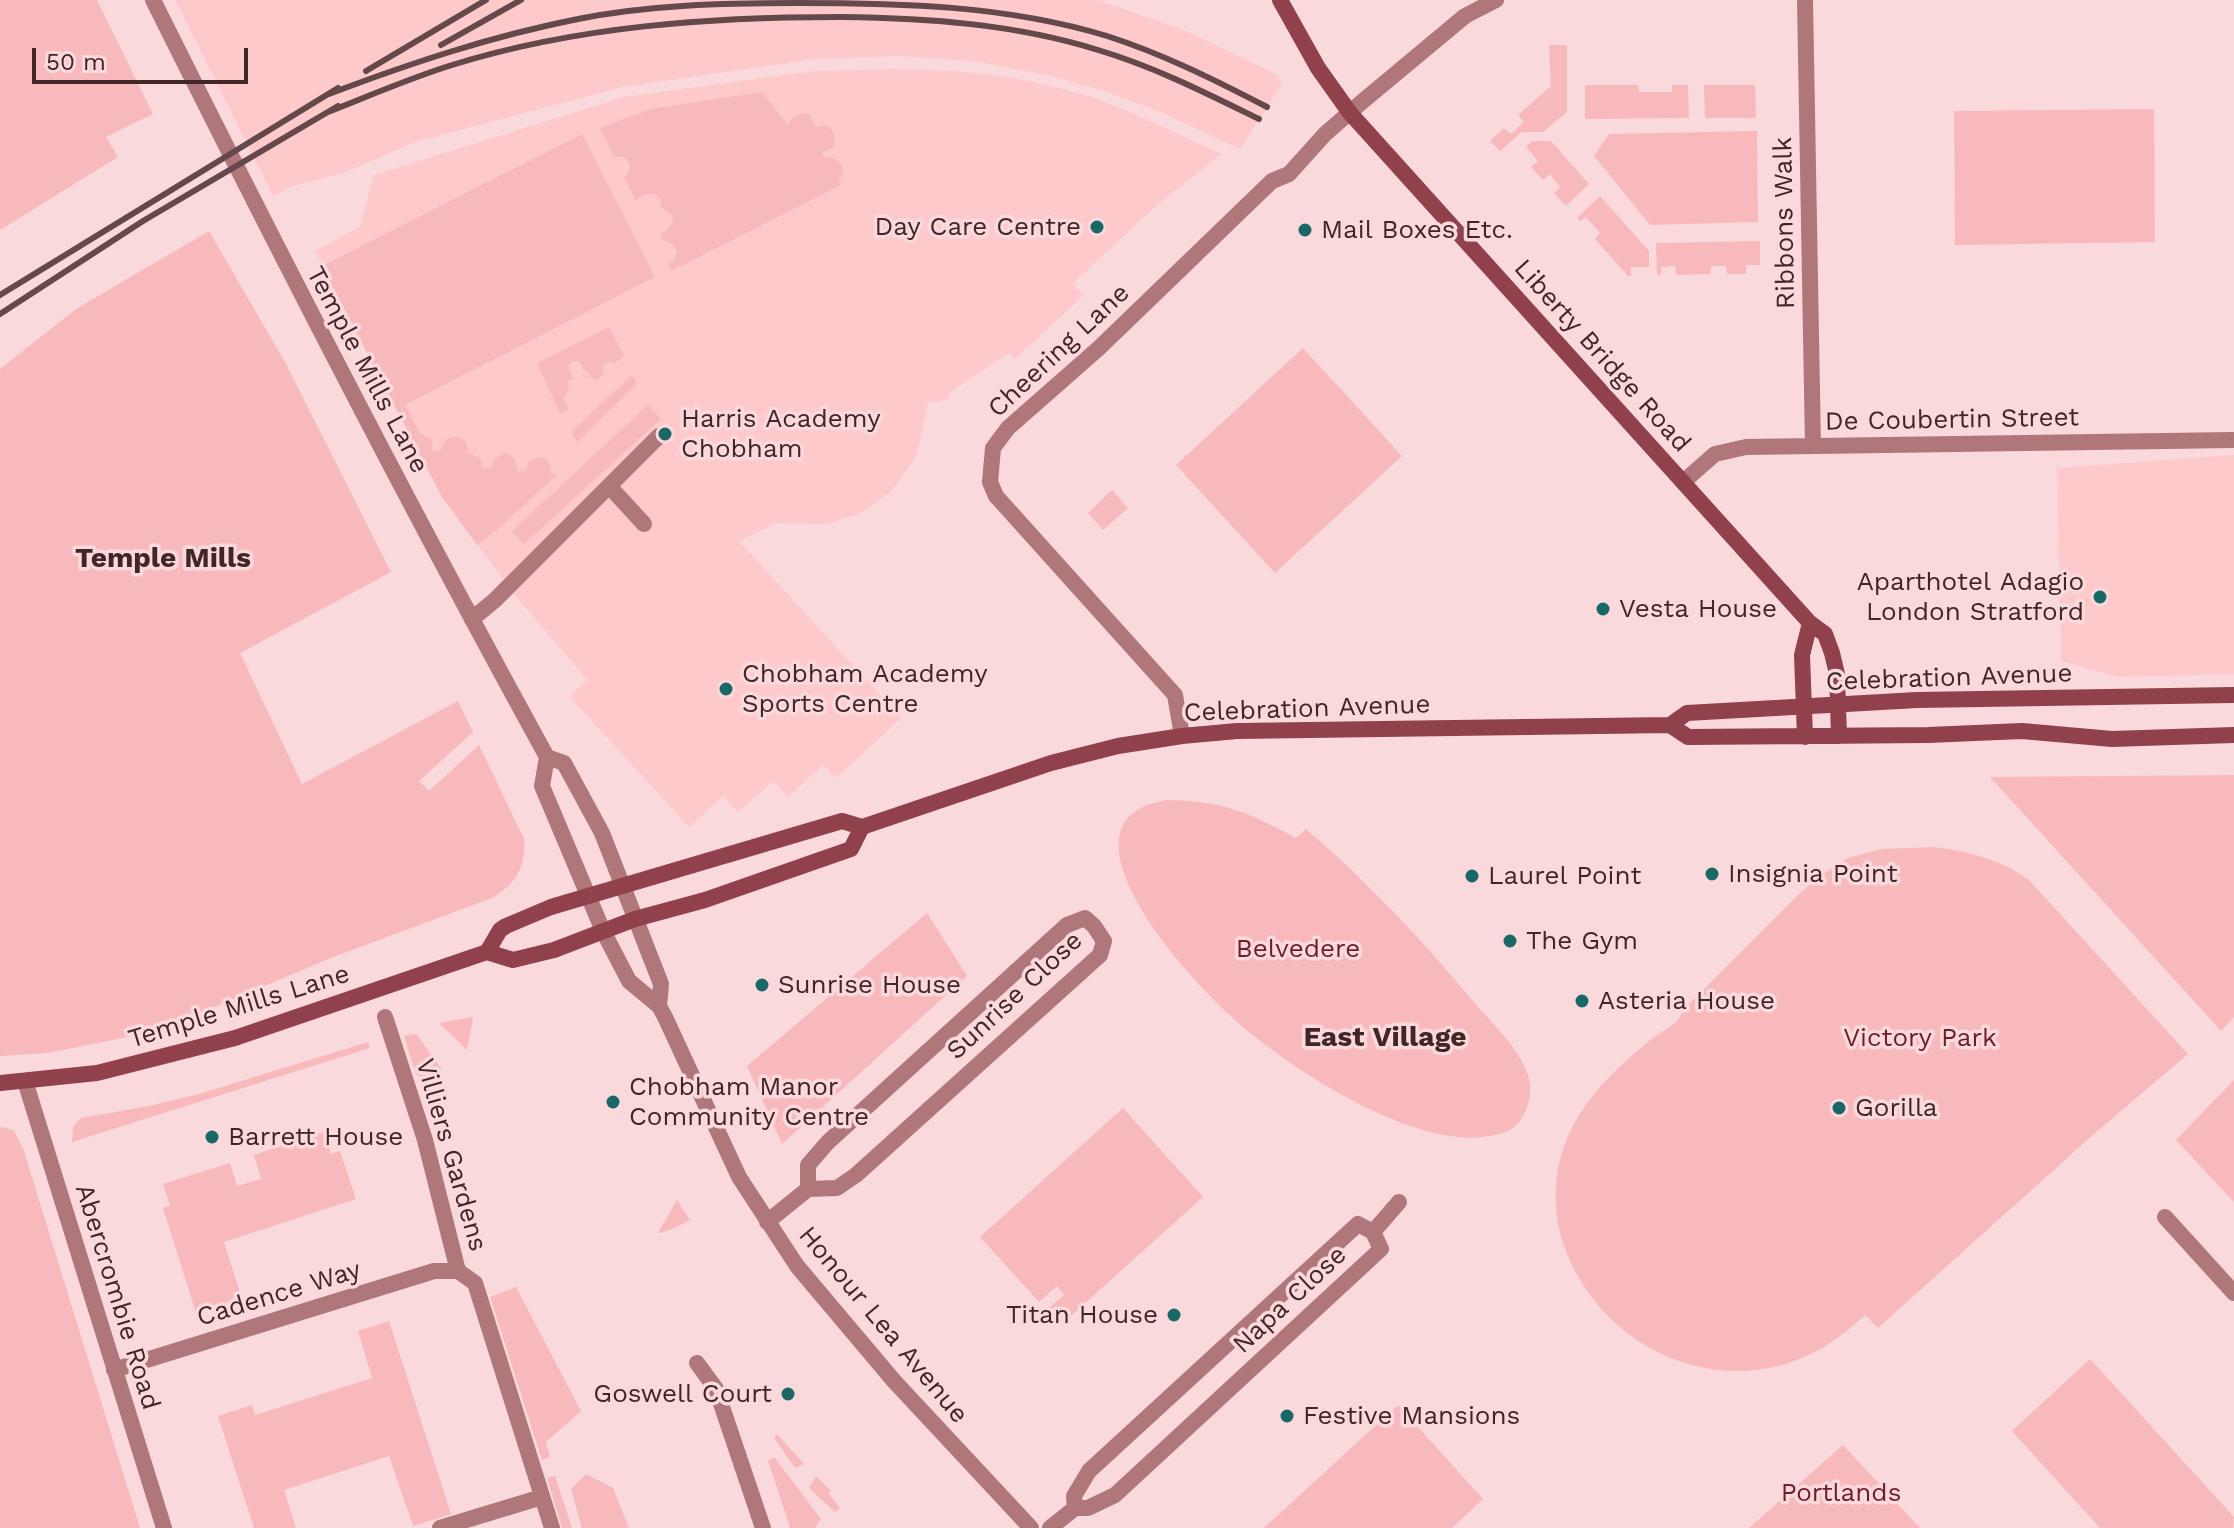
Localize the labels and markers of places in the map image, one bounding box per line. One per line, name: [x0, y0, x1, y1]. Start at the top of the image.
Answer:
place label: Day Care Centre: [875, 211, 1081, 243]
place label: Mail Boxes Etc.: [1321, 214, 1513, 246]
marker: Day Care Centre: [1088, 218, 1106, 236]
marker: Mail Boxes Etc.: [1296, 221, 1314, 239]
place label: Harris Academy Chobham: [681, 403, 881, 464]
marker: Harris Academy Chobham: [656, 425, 674, 443]
place label: Aparthotel Adagio London Stratford: [1857, 566, 2084, 628]
marker: Aparthotel Adagio London Stratford: [2091, 588, 2109, 606]
place label: Vesta House: [1619, 593, 1777, 625]
marker: Vesta House: [1594, 600, 1612, 618]
place label: Chobham Academy Sports Centre: [742, 658, 988, 720]
marker: Chobham Academy Sports Centre: [717, 680, 735, 698]
place label: Insignia Point: [1728, 858, 1898, 890]
place label: Laurel Point: [1488, 860, 1641, 892]
marker: Insignia Point: [1703, 865, 1721, 883]
marker: Laurel Point: [1463, 867, 1481, 885]
place label: The Gym: [1526, 925, 1638, 957]
marker: The Gym: [1501, 932, 1519, 950]
place label: Sunrise House: [778, 969, 961, 1001]
marker: Sunrise House: [753, 976, 771, 994]
place label: Asteria House: [1598, 985, 1775, 1017]
marker: Asteria House: [1573, 992, 1591, 1010]
place label: Chobham Manor Community Centre: [629, 1071, 869, 1132]
place label: Gorilla: [1855, 1092, 1938, 1124]
marker: Chobham Manor Community Centre: [604, 1093, 622, 1111]
marker: Gorilla: [1830, 1099, 1848, 1117]
place label: Barrett House: [228, 1121, 403, 1153]
marker: Barrett House: [203, 1128, 221, 1146]
place label: Titan House: [1006, 1299, 1158, 1331]
marker: Titan House: [1165, 1306, 1183, 1324]
place label: Goswell Court: [593, 1378, 772, 1410]
marker: Goswell Court: [779, 1385, 797, 1403]
place label: Festive Mansions: [1303, 1400, 1520, 1432]
marker: Festive Mansions: [1278, 1407, 1296, 1425]

